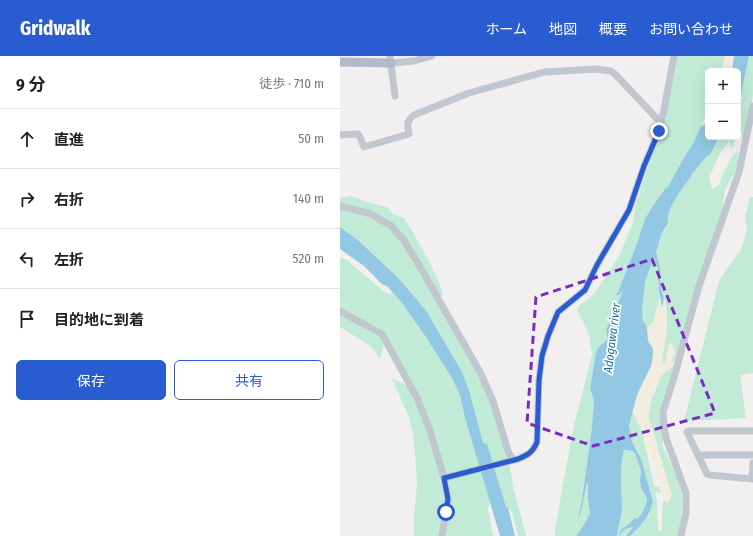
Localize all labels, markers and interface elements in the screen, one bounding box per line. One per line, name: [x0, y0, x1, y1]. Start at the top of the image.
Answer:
text: Gridwalk: [20, 17, 90, 40]
text: ホーム: [485, 21, 527, 38]
text: 地図: [549, 21, 577, 38]
text: 概要: [599, 21, 627, 38]
text: お問い合わせ: [649, 21, 733, 38]
map controls: [705, 68, 741, 140]
button: +: [705, 68, 741, 104]
text: 9 分: [16, 74, 45, 95]
text: 徒歩 · 710 m: [259, 76, 324, 91]
button: −: [705, 104, 741, 140]
route end: [650, 122, 668, 140]
icon: ahead: [16, 128, 38, 150]
text: 直進: [54, 131, 84, 149]
text: 50 m: [298, 131, 324, 146]
icon: right: [16, 188, 38, 210]
text: 右折: [54, 191, 84, 209]
text: 140 m: [293, 191, 324, 206]
icon: left: [16, 248, 38, 270]
text: 左折: [54, 251, 84, 269]
text: 520 m: [293, 251, 324, 266]
water label: Adogawa river: [601, 301, 623, 375]
icon: arrive: [16, 308, 38, 330]
text: 目的地に到着: [54, 311, 144, 329]
button: 保存: [16, 360, 166, 400]
button: 共有: [174, 360, 324, 400]
route start: [437, 503, 455, 521]

